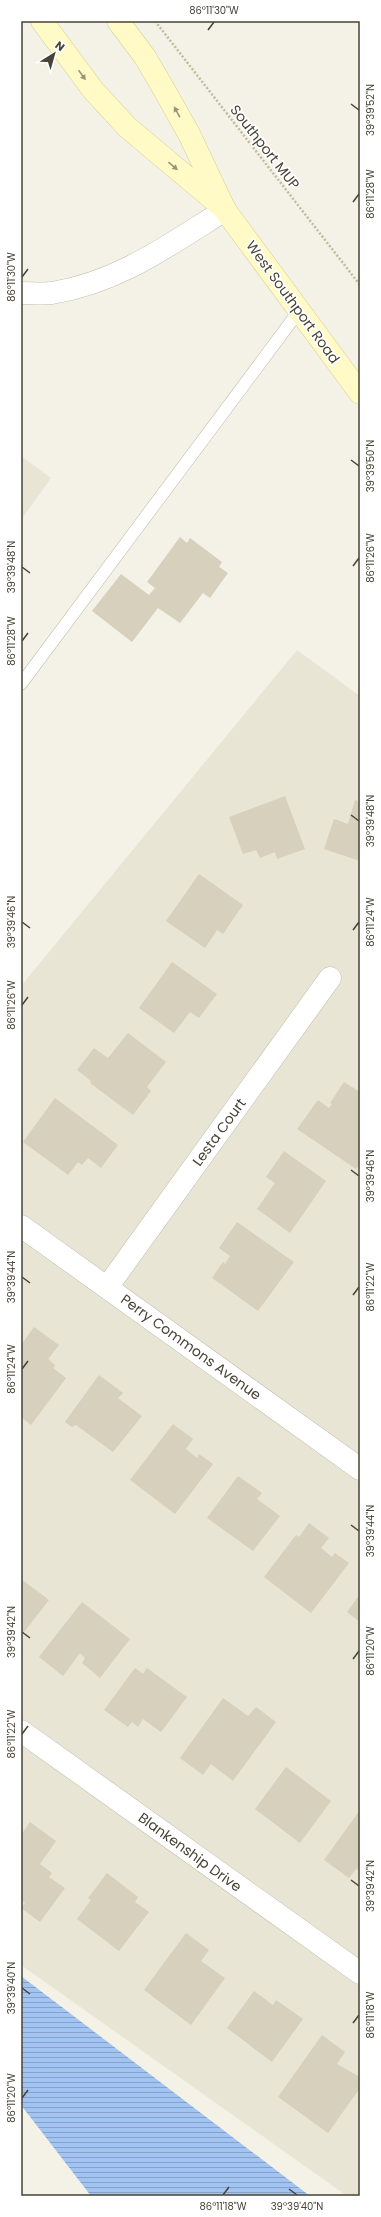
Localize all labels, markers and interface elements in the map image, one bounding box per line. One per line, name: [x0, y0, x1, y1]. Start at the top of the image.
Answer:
text: 86°11'30"W: [189, 3, 239, 18]
north arrow: [34, 34, 74, 74]
text: N: [52, 37, 68, 55]
one-way arrow: [78, 70, 86, 80]
text: 39°39'52"N: [363, 84, 378, 136]
street label: Southport MUP: [226, 101, 304, 193]
one-way arrow: [173, 106, 180, 118]
one-way arrow: [168, 162, 179, 171]
text: 86°11'28"W: [363, 169, 378, 219]
street label: West Southport Road: [242, 236, 344, 368]
text: 86°11'30"W: [4, 252, 19, 302]
text: 39°39'50"N: [363, 440, 378, 492]
text: 86°11'26"W: [363, 533, 378, 583]
text: 39°39'48"N: [4, 541, 19, 593]
text: 86°11'28"W: [4, 616, 19, 666]
text: 39°39'48"N: [363, 795, 378, 847]
text: 39°39'46"N: [4, 896, 19, 948]
text: 86°11'24"W: [363, 897, 378, 947]
text: 86°11'26"W: [4, 980, 19, 1030]
street label: Lesta Court: [188, 1094, 250, 1170]
text: 39°39'46"N: [363, 1150, 378, 1202]
text: 39°39'44"N: [4, 1251, 19, 1303]
text: 86°11'22"W: [363, 1262, 378, 1311]
street label: Perry Commons Avenue: [117, 1289, 265, 1405]
text: 86°11'24"W: [4, 1344, 19, 1394]
text: 39°39'44"N: [363, 1505, 378, 1557]
text: 39°39'42"N: [4, 1606, 19, 1658]
text: 86°11'20"W: [363, 1626, 378, 1676]
text: 86°11'22"W: [4, 1709, 19, 1758]
street label: Blankenship Drive: [134, 1808, 246, 1897]
text: 39°39'42"N: [363, 1860, 378, 1912]
text: 39°39'40"N: [4, 1962, 19, 2014]
text: 86°11'18"W: [363, 1991, 378, 2038]
text: 86°11'20"W: [4, 2073, 19, 2123]
text: 86°11'18"W: [200, 2199, 247, 2214]
text: 39°39'40"N: [271, 2199, 323, 2214]

